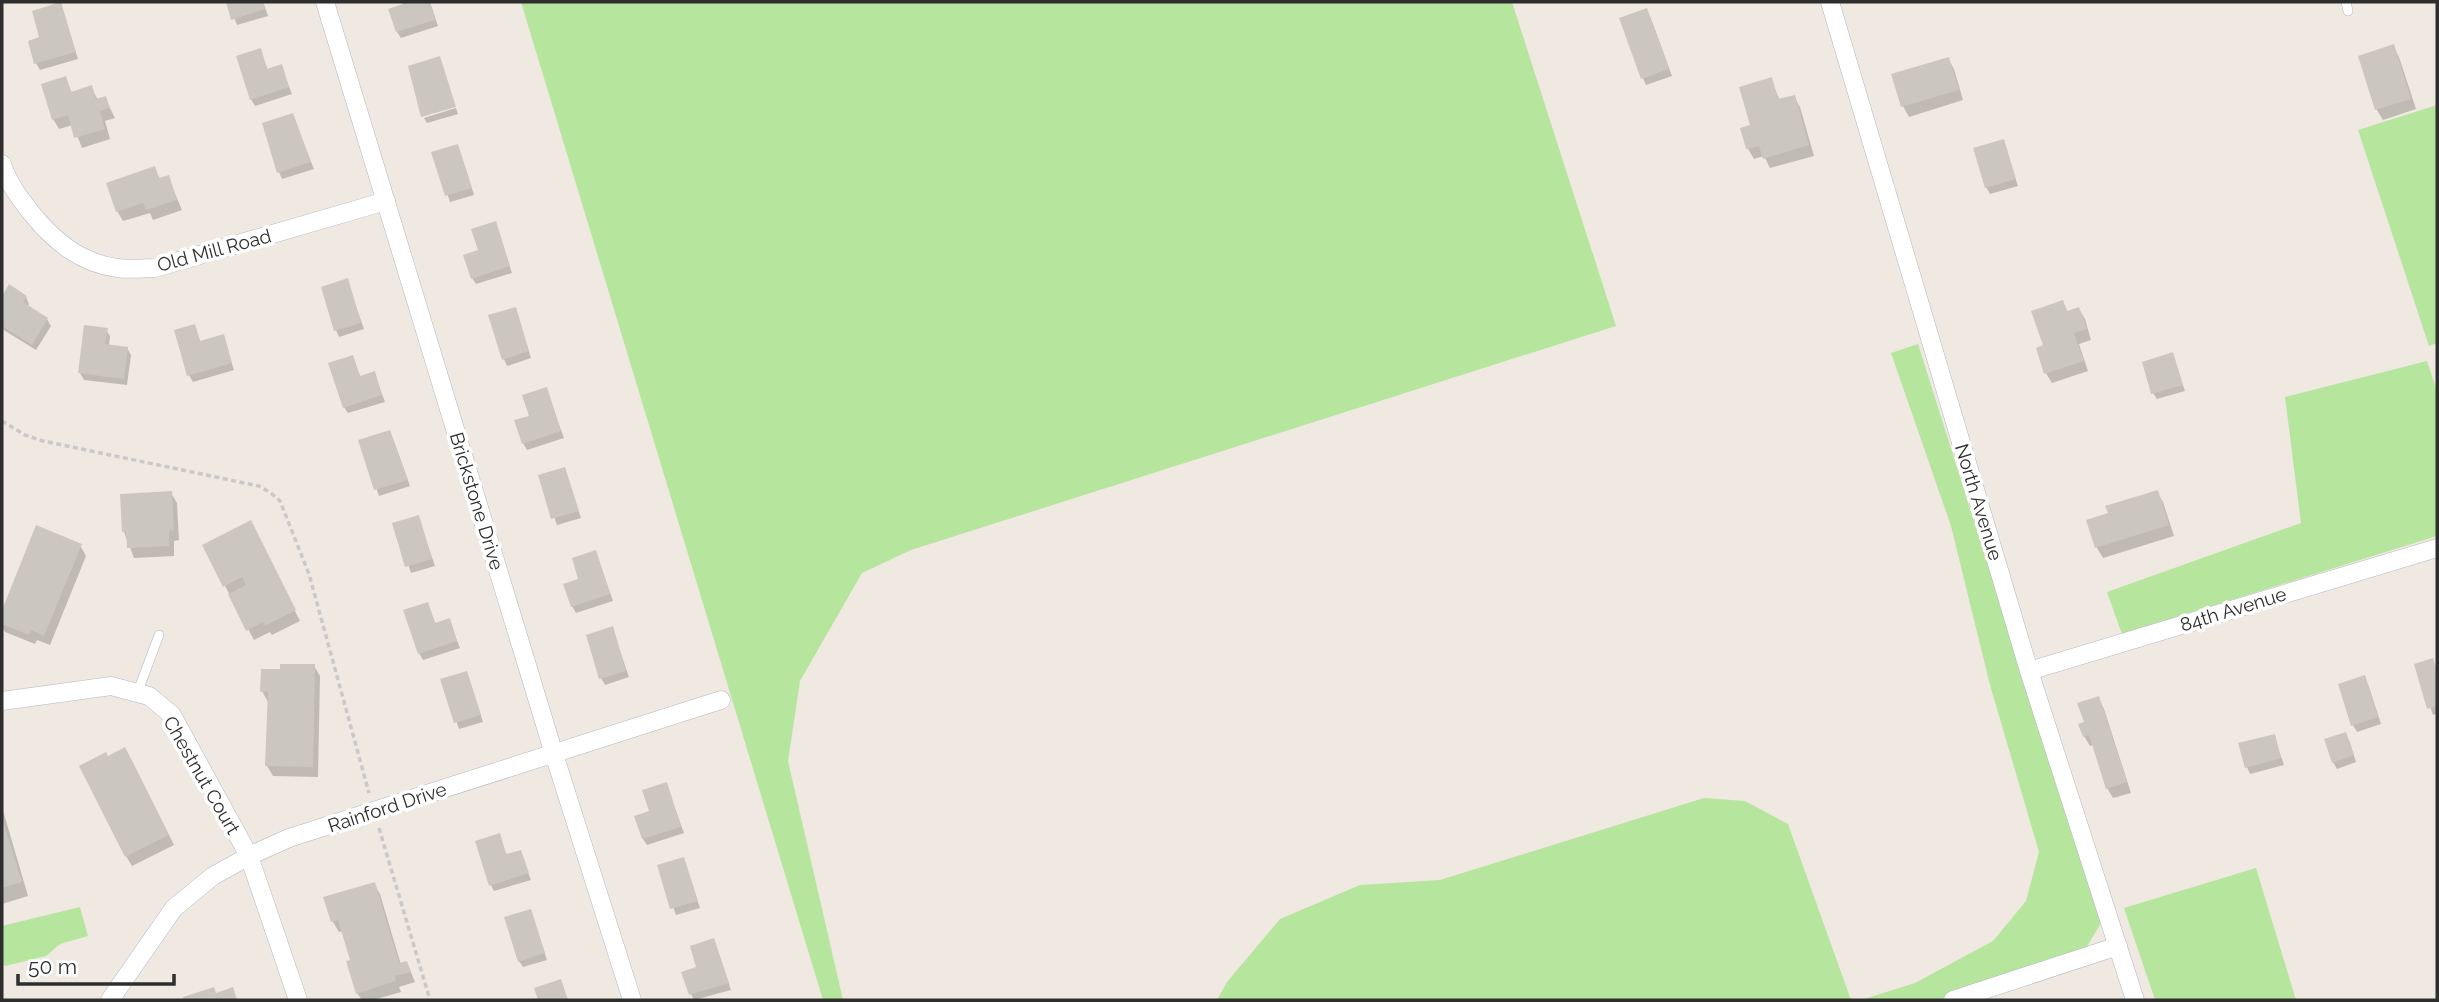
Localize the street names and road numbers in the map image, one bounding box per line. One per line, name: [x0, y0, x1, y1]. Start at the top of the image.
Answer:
street label: Old Mill Road: [155, 224, 273, 276]
street label: Brickstone Drive: [446, 429, 508, 573]
street label: North Avenue: [1951, 441, 2007, 563]
street label: 84th Avenue: [2177, 582, 2289, 636]
street label: Chestnut Court: [159, 712, 245, 839]
street label: Rainford Drive: [325, 777, 449, 837]

